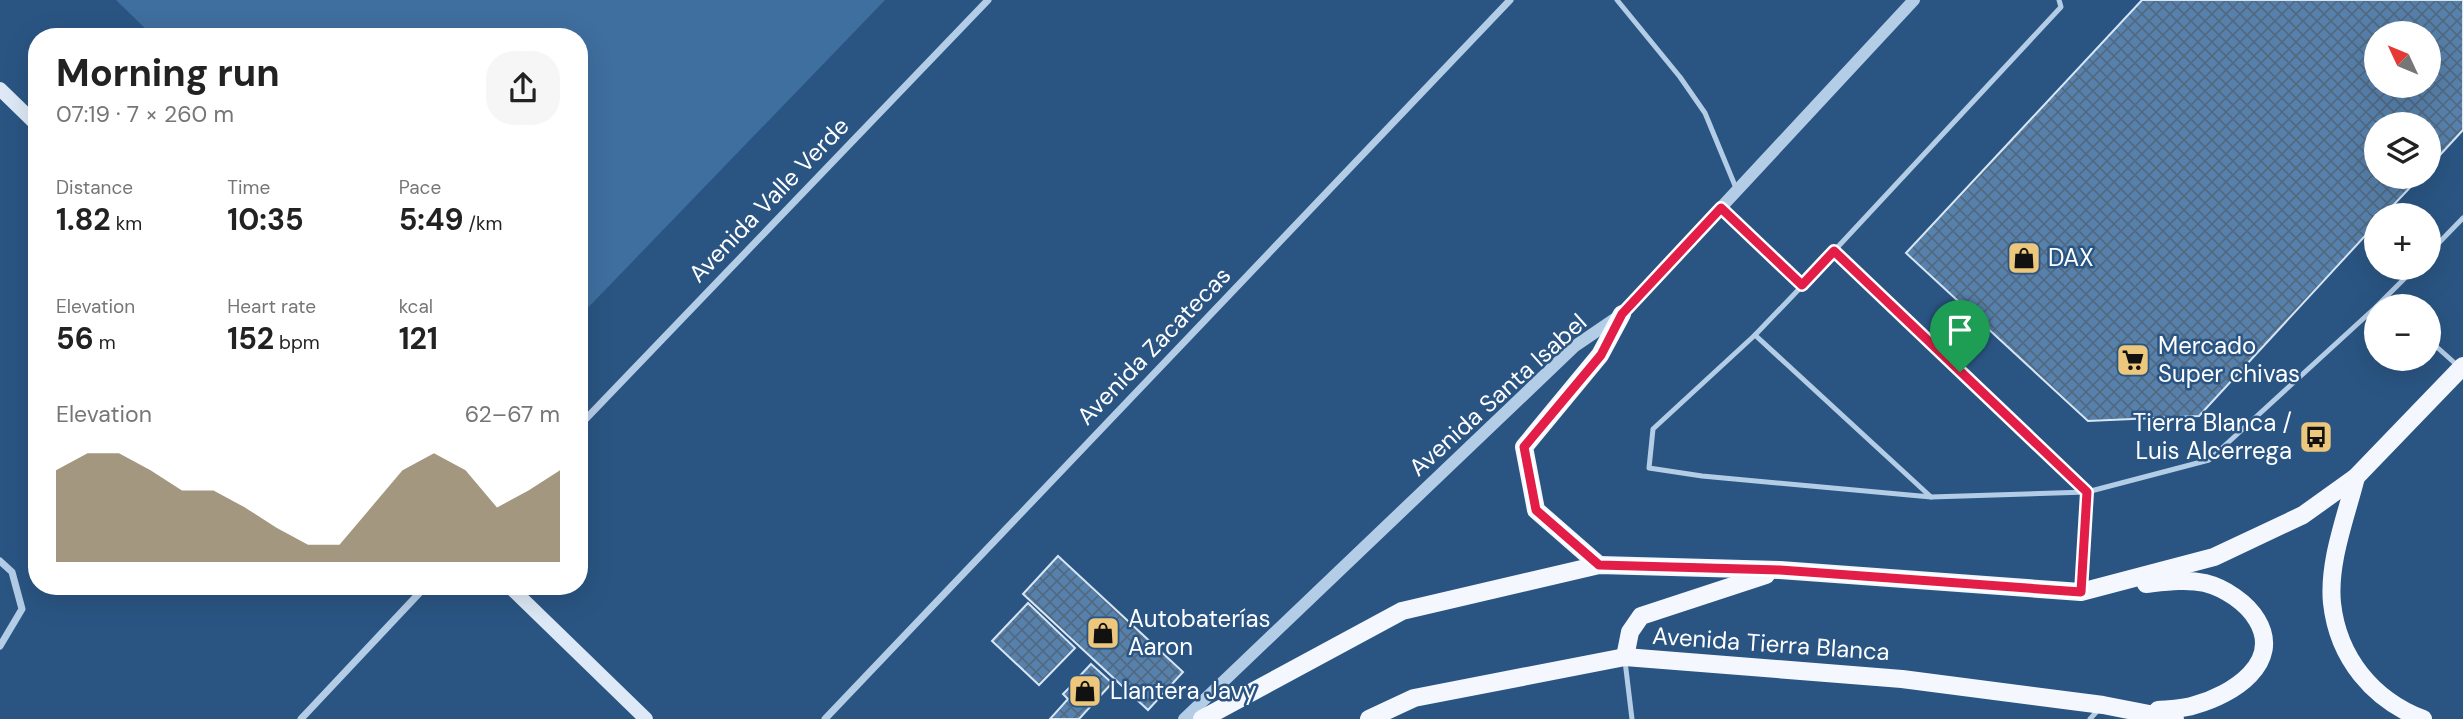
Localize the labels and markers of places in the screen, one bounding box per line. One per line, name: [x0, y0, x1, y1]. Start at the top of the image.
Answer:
shop icon: DAX: [2005, 239, 2043, 277]
place label: DAX: [2048, 242, 2094, 273]
pin: [1930, 300, 1990, 372]
place label: Mercado Super chivas: [2158, 330, 2300, 389]
supermarket icon: Mercado Super chivas: [2114, 341, 2152, 379]
place label: Tierra Blanca / Luis Alcerrega: [2133, 407, 2292, 466]
bus stop icon: Tierra Blanca / Luis Alcerrega: [2297, 418, 2335, 456]
place label: Autobaterías Aaron: [1128, 603, 1271, 662]
shop icon: Autobaterías Aaron: [1084, 614, 1122, 652]
shop icon: Llantera Javy: [1066, 672, 1104, 710]
place label: Llantera Javy: [1110, 675, 1256, 706]

